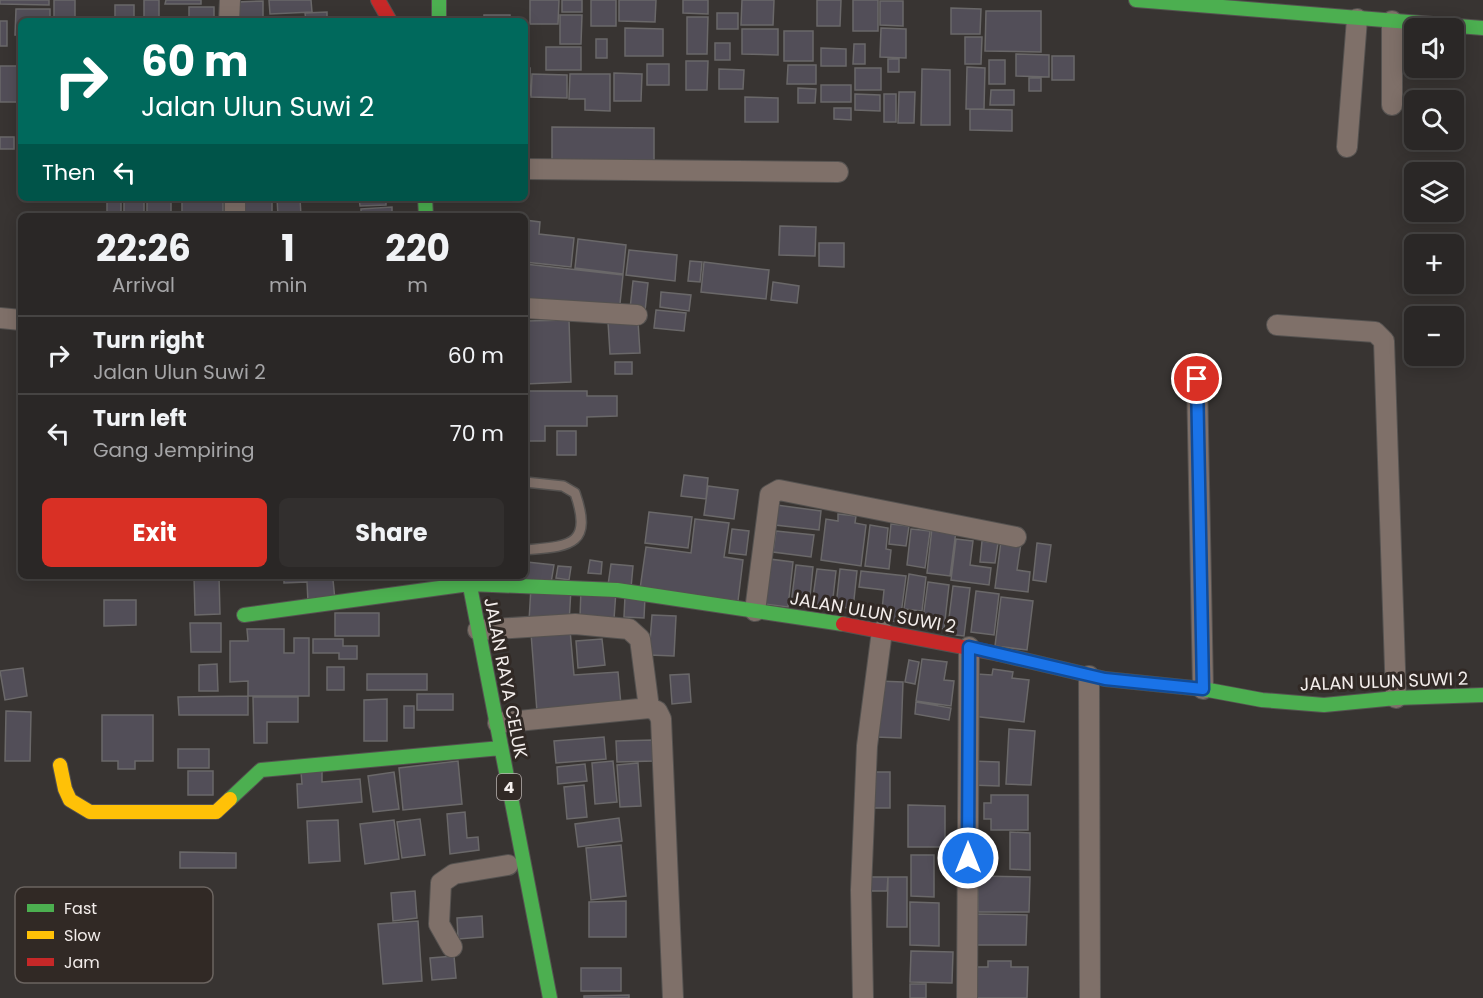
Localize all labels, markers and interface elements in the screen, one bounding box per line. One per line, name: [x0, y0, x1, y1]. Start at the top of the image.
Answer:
map controls: [1404, 18, 1464, 366]
button: sound: [1404, 18, 1464, 78]
text: 60 m: [141, 32, 249, 91]
icon: right: [42, 42, 120, 120]
text: Jalan Ulun Suwi 2: [141, 88, 374, 125]
button: search: [1404, 90, 1464, 150]
icon: left: [108, 156, 141, 189]
text: Then: [42, 157, 96, 188]
button: layers: [1404, 162, 1464, 222]
text: 22:26: [96, 223, 191, 274]
text: 1: [281, 223, 295, 274]
text: 220: [385, 223, 450, 274]
button: +: [1404, 234, 1464, 294]
text: Arrival: [112, 271, 175, 299]
text: min: [269, 271, 307, 299]
text: m: [407, 271, 428, 299]
button: −: [1404, 306, 1464, 366]
text: Turn right: [93, 325, 204, 356]
icon: right: [42, 339, 75, 372]
text: 60 m: [448, 340, 504, 371]
pin: [1171, 353, 1222, 404]
text: Jalan Ulun Suwi 2: [93, 358, 266, 386]
icon: arrive: [1180, 362, 1213, 395]
text: Turn left: [93, 403, 187, 434]
icon: left: [42, 417, 75, 450]
text: 70 m: [450, 418, 504, 449]
text: Gang Jempiring: [93, 436, 254, 464]
button: Exit: [42, 498, 267, 567]
button: Share: [279, 498, 504, 567]
street label: JALAN ULUN SUWI 2: [788, 585, 958, 639]
street label: JALAN RAYA CELUK: [478, 595, 534, 761]
street label: JALAN ULUN SUWI 2: [1299, 666, 1469, 696]
road number: 4: [497, 774, 521, 800]
position arrow: [936, 826, 1000, 890]
legend: [15, 887, 213, 983]
text: Fast: [64, 897, 97, 920]
text: Slow: [64, 924, 101, 947]
text: Jam: [64, 951, 100, 974]

